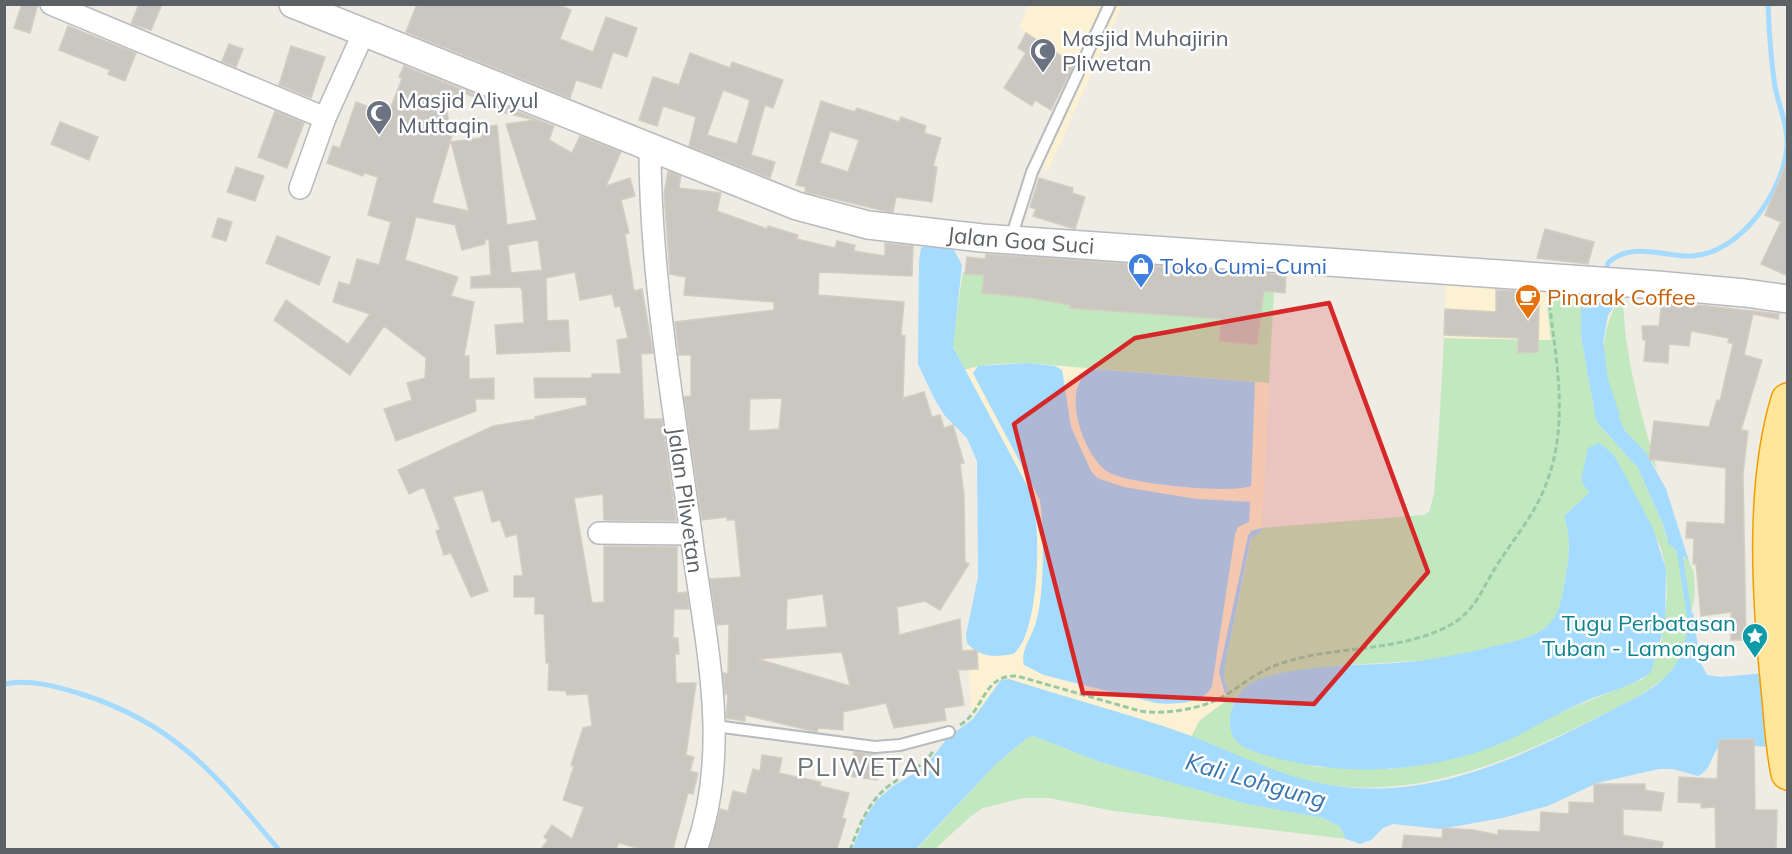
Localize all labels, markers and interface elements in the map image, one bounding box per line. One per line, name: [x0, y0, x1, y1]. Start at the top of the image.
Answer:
place label: Masjid Muhajirin Pliwetan: [1062, 24, 1229, 77]
mosque icon: Masjid Muhajirin Pliwetan: [1028, 36, 1058, 74]
place label: Masjid Aliyyul Muttaqin: [398, 86, 539, 139]
mosque icon: Masjid Aliyyul Muttaqin: [364, 98, 394, 136]
street label: Jalan Goa Suci: [946, 220, 1095, 260]
shop icon: Toko Cumi-Cumi: [1126, 251, 1156, 289]
place label: Toko Cumi-Cumi: [1160, 252, 1327, 280]
cafe icon: Pinarak Coffee: [1513, 282, 1543, 320]
place label: Pinarak Coffee: [1547, 283, 1696, 311]
street label: Jalan Pliwetan: [662, 425, 710, 575]
place label: Tugu Perbatasan Tuban - Lamongan: [1542, 609, 1736, 662]
place icon: Tugu Perbatasan Tuban - Lamongan: [1740, 621, 1770, 659]
water label: Kali Lohgung: [1182, 746, 1330, 814]
district label: PLIWETAN: [797, 750, 943, 783]

